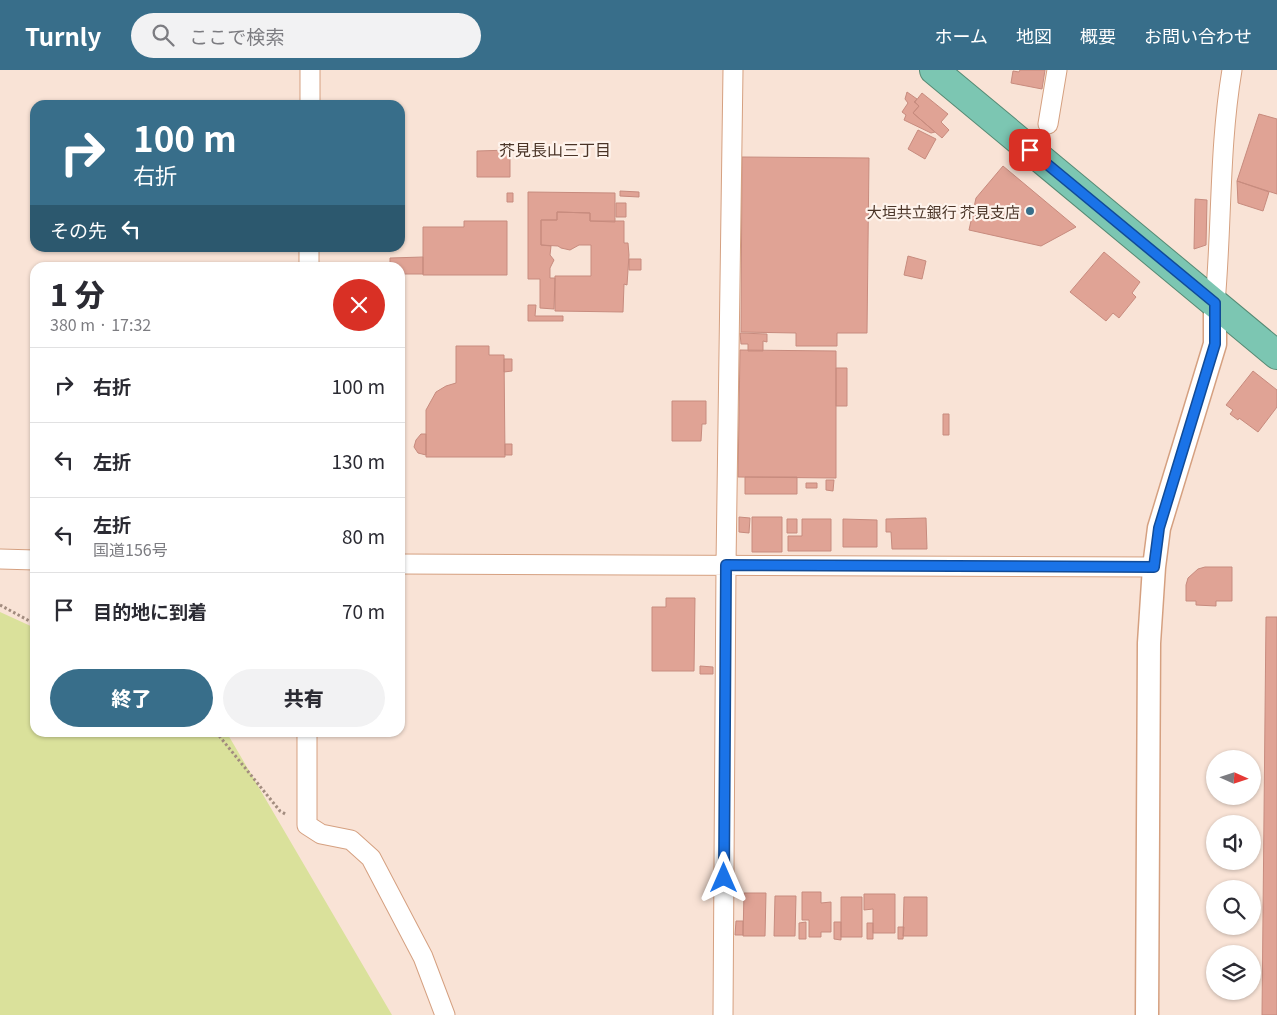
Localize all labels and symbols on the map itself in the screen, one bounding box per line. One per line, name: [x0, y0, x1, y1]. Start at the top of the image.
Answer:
pin: [1009, 129, 1051, 171]
district label: 芥見長山三丁目: [499, 137, 611, 161]
place label: 大垣共立銀行 芥見支店: [867, 201, 1020, 222]
marker: 大垣共立銀行 芥見支店: [1024, 205, 1036, 217]
north arrow: [1206, 750, 1261, 805]
position arrow: [697, 851, 749, 903]

